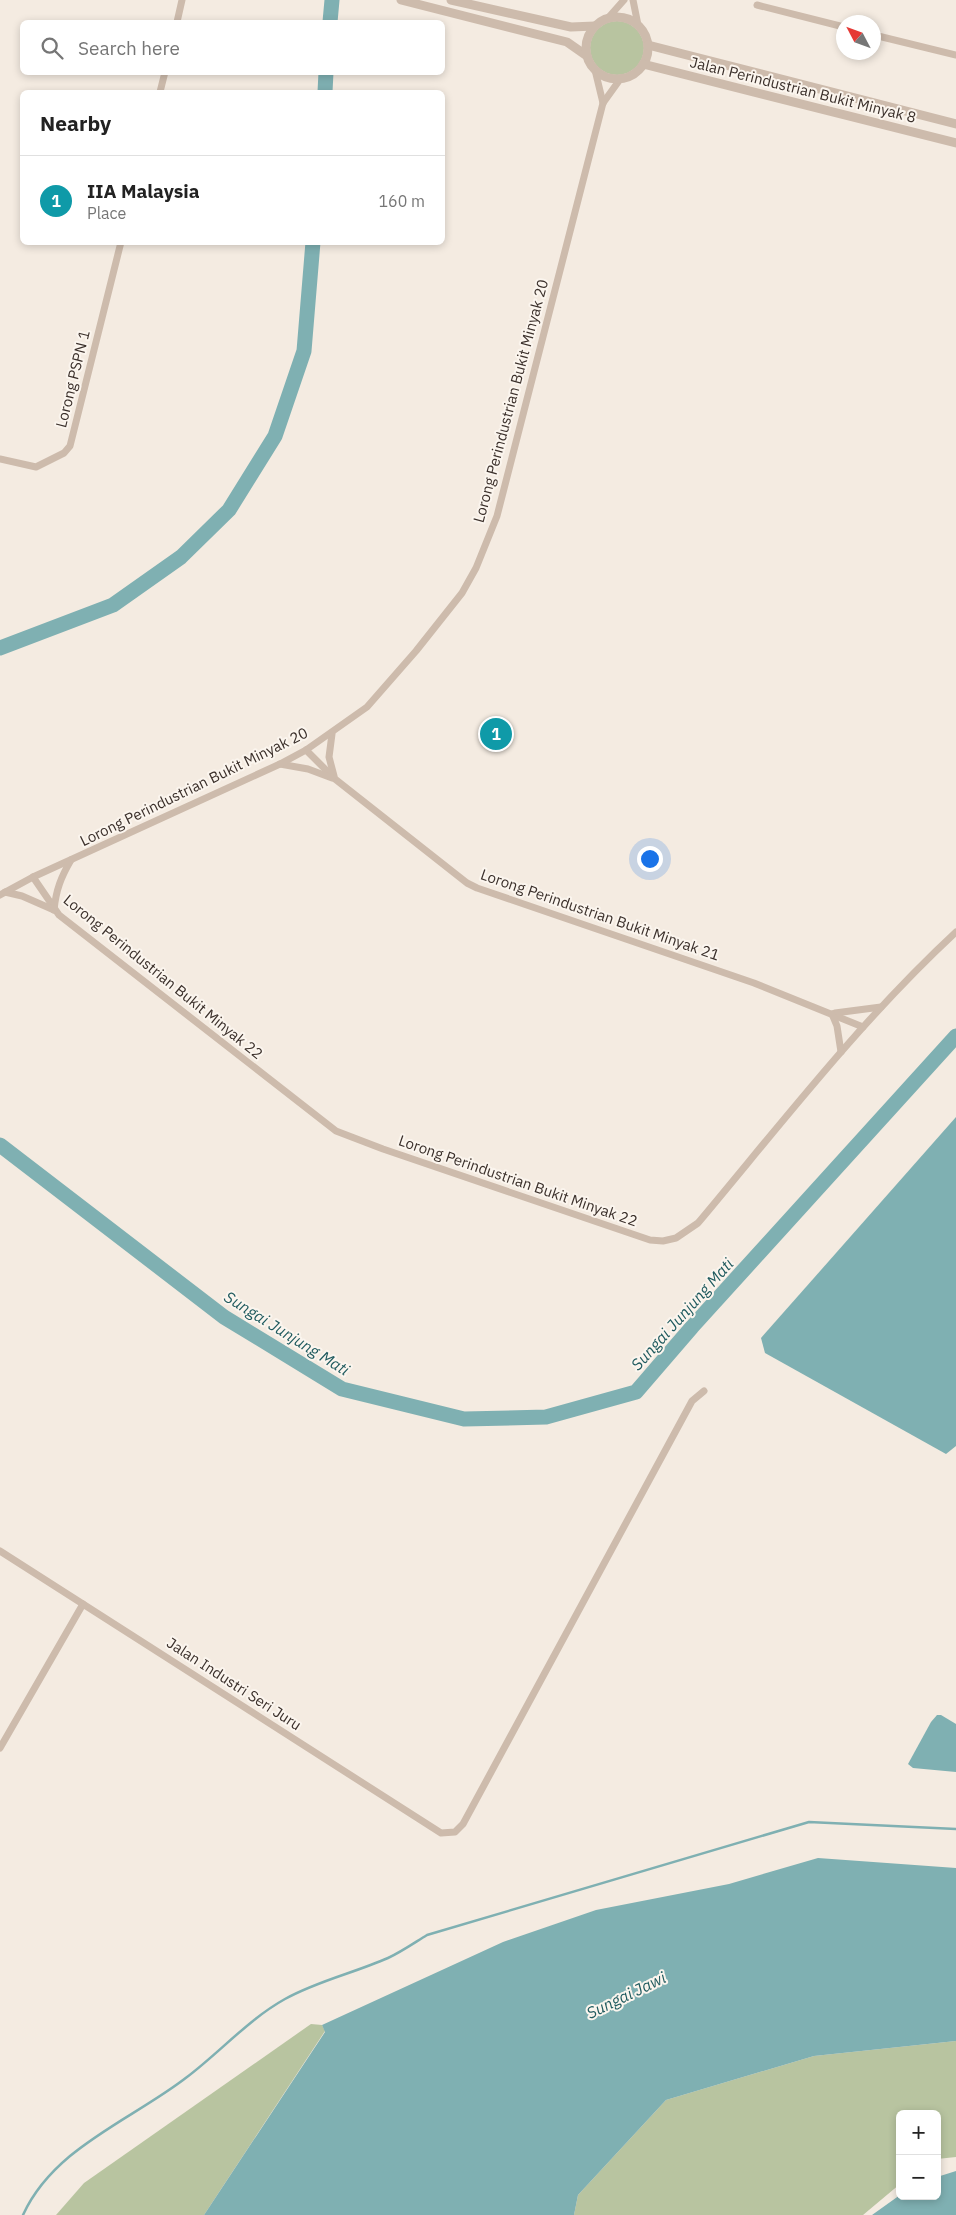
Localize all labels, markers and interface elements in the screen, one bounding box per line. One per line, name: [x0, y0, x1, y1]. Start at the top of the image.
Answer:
north arrow: [836, 15, 881, 60]
search box: [20, 20, 445, 75]
icon: search: [38, 34, 66, 62]
text: Search here: [78, 36, 180, 60]
street label: Jalan Perindustrian Bukit Minyak 8: [688, 52, 918, 127]
text: Nearby: [40, 109, 111, 137]
text: IIA Malaysia: [87, 179, 199, 203]
text: 1: [51, 191, 61, 211]
text: 160 m: [378, 191, 425, 211]
text: Place: [87, 203, 126, 223]
street label: Lorong Perindustrian Bukit Minyak 20: [469, 277, 552, 525]
street label: Lorong PSPN 1: [51, 328, 94, 430]
pin: 1: [480, 715, 512, 753]
street label: Lorong Perindustrian Bukit Minyak 20: [77, 723, 311, 850]
your location: [637, 846, 663, 872]
street label: Lorong Perindustrian Bukit Minyak 21: [478, 865, 722, 964]
street label: Lorong Perindustrian Bukit Minyak 22: [60, 890, 267, 1063]
street label: Lorong Perindustrian Bukit Minyak 22: [396, 1131, 640, 1230]
water label: Sungai Junjung Mati: [626, 1253, 738, 1374]
water label: Sungai Junjung Mati: [221, 1286, 354, 1380]
street label: Jalan Industri Seri Juru: [163, 1633, 305, 1734]
water label: Sungai Jawi: [583, 1967, 670, 2023]
map controls: [896, 2110, 941, 2200]
button: +: [896, 2110, 941, 2155]
button: −: [896, 2155, 941, 2200]

